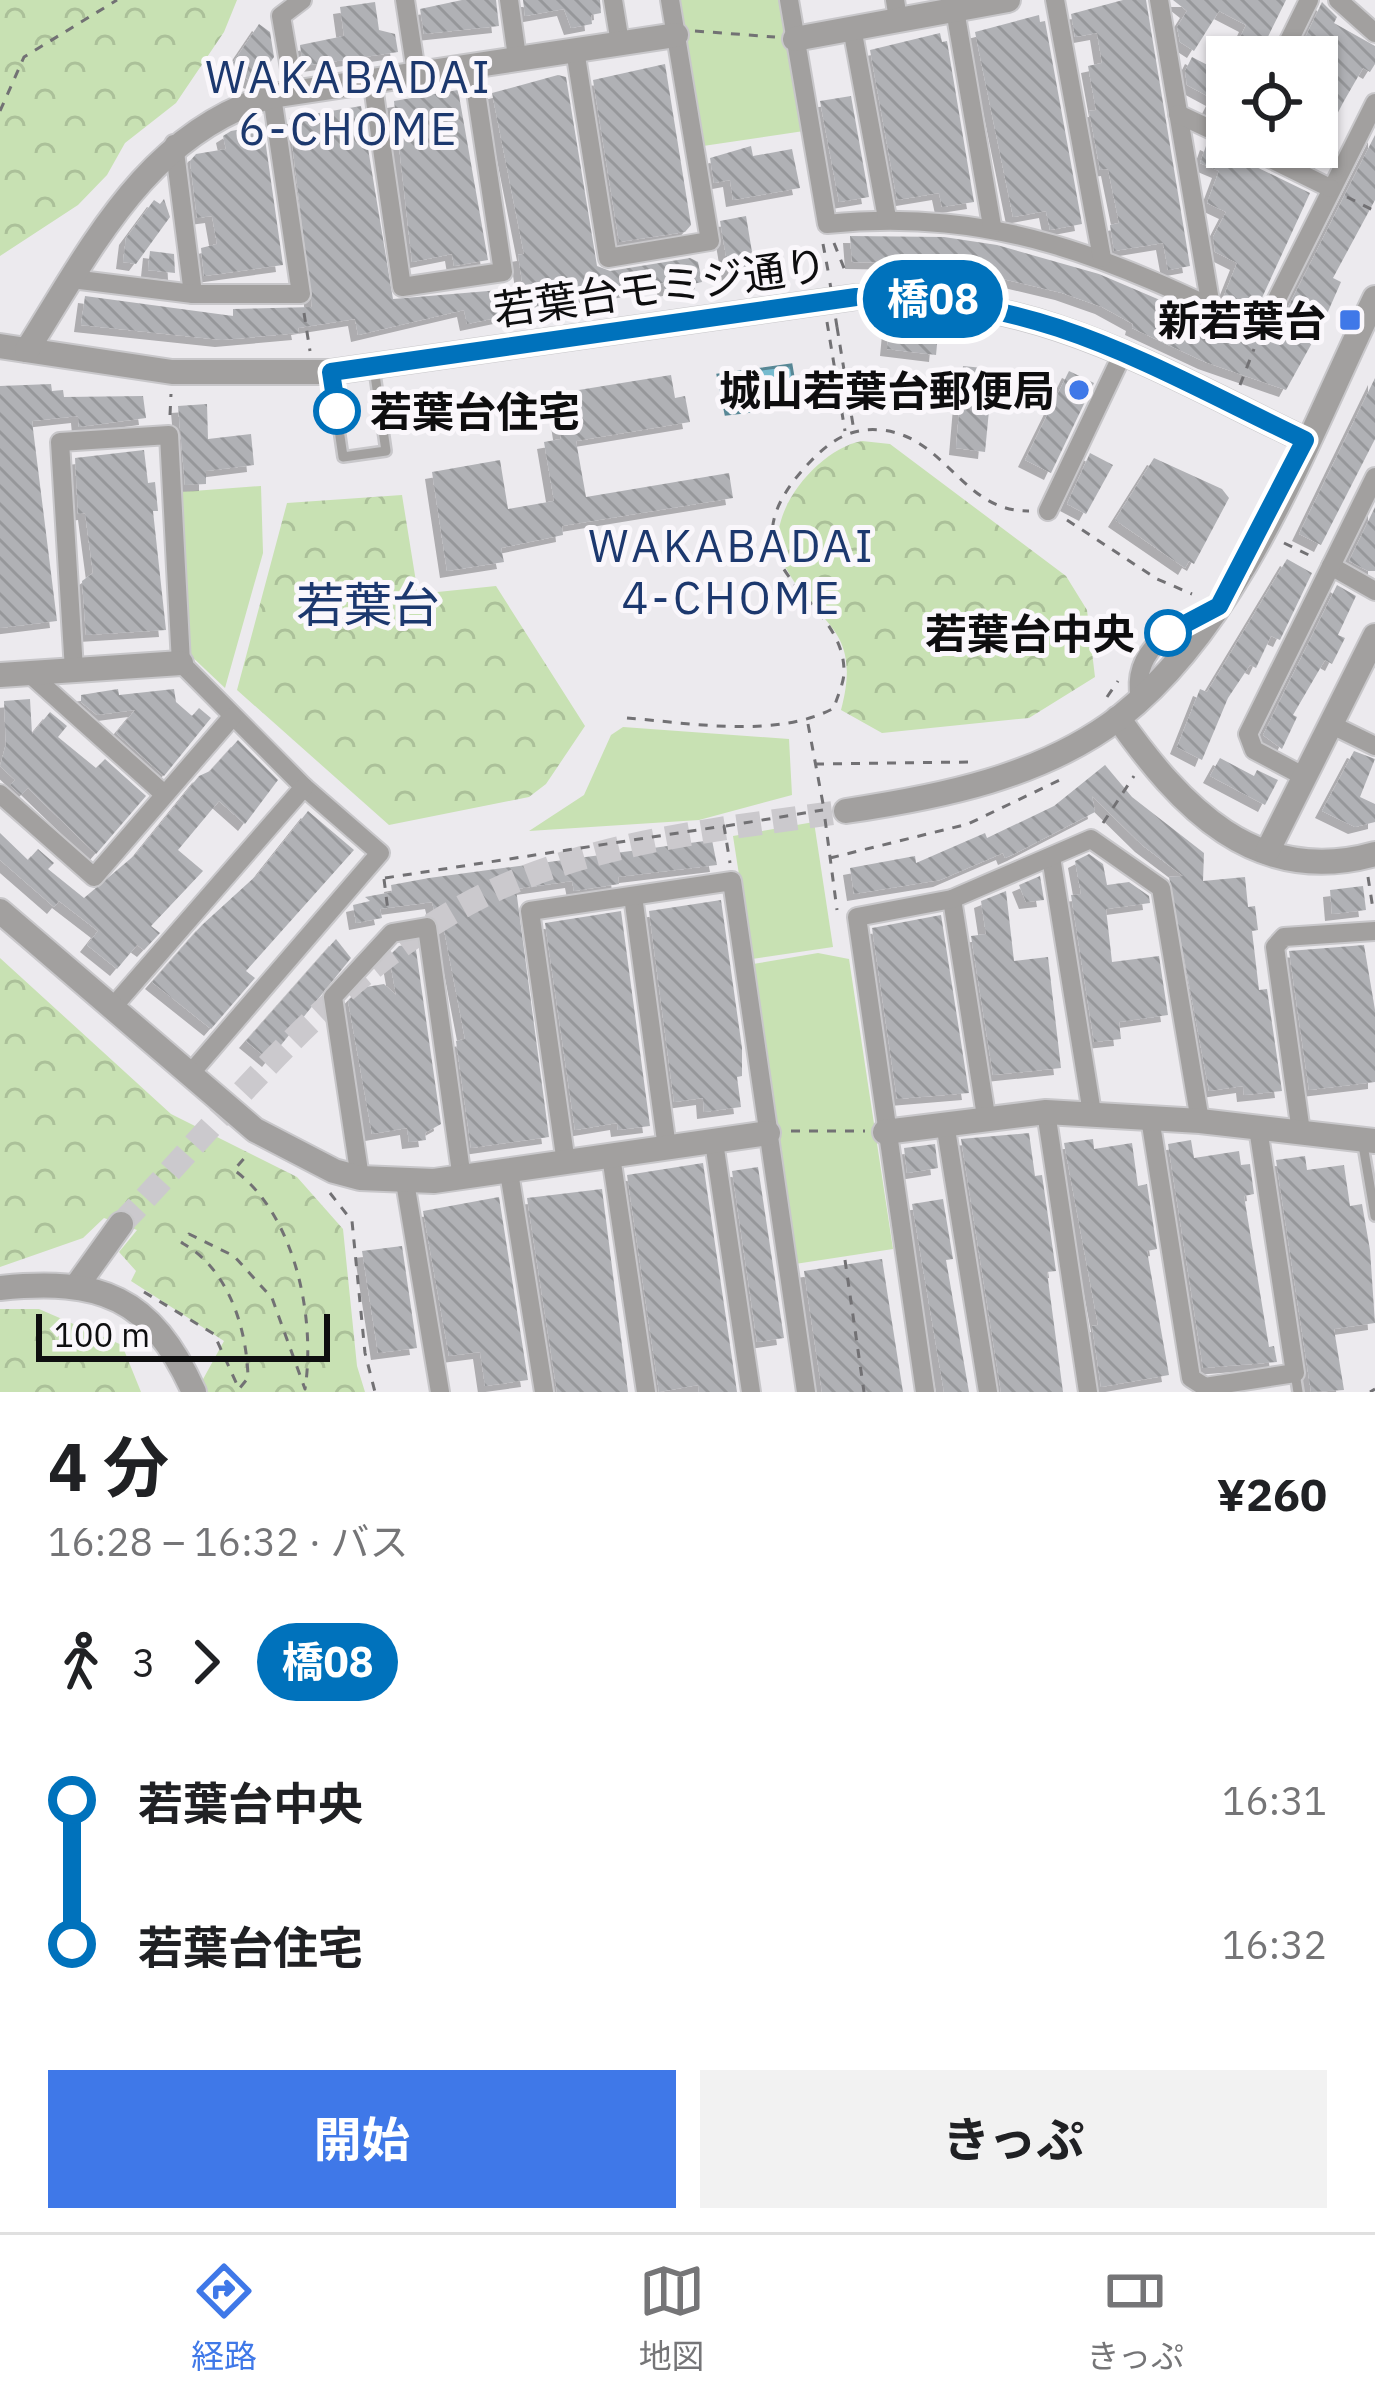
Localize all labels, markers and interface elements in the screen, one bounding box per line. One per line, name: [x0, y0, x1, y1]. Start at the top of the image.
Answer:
map controls: [1206, 36, 1338, 168]
button: locate: [1206, 36, 1338, 168]
district label: WAKABADAI 6-CHOME: [205, 47, 493, 157]
street label: 若葉台モミジ通り: [490, 236, 830, 338]
line badge: 橋08: [864, 260, 1002, 338]
text: 橋08: [887, 271, 979, 326]
place label: 新若葉台: [1158, 293, 1326, 348]
marker: 新若葉台: [1337, 307, 1363, 333]
place label: 城山若葉台郵便局: [719, 363, 1055, 418]
marker: 城山若葉台郵便局: [1066, 377, 1092, 403]
place label: 若葉台住宅: [370, 384, 580, 439]
marker: 若葉台住宅: [315, 389, 359, 433]
district label: WAKABADAI 4-CHOME: [588, 516, 876, 626]
district label: 若葉台: [296, 573, 440, 635]
place label: 若葉台中央: [925, 606, 1135, 661]
marker: 若葉台中央: [1146, 611, 1190, 655]
scale bar: [36, 1308, 330, 1361]
text: 100 m: [54, 1313, 150, 1356]
text: 4 分: [48, 1423, 169, 1509]
text: ¥260: [1217, 1465, 1327, 1523]
text: 16:28 – 16:32 · バス: [48, 1516, 408, 1567]
icon: walk: [48, 1629, 114, 1695]
icon: forward: [173, 1629, 239, 1695]
text: 橋08: [281, 1634, 374, 1689]
text: 3: [132, 1637, 155, 1688]
text: 若葉台中央: [138, 1774, 363, 1832]
text: 16:31: [1222, 1775, 1327, 1826]
text: 若葉台住宅: [138, 1918, 363, 1976]
text: 16:32: [1222, 1919, 1327, 1970]
button: 開始: [48, 2070, 676, 2208]
button: きっぷ: [700, 2070, 1327, 2208]
tab: 経路: [191, 2258, 257, 2378]
tab: 地図: [639, 2258, 705, 2378]
tab: きっぷ: [1086, 2258, 1184, 2378]

